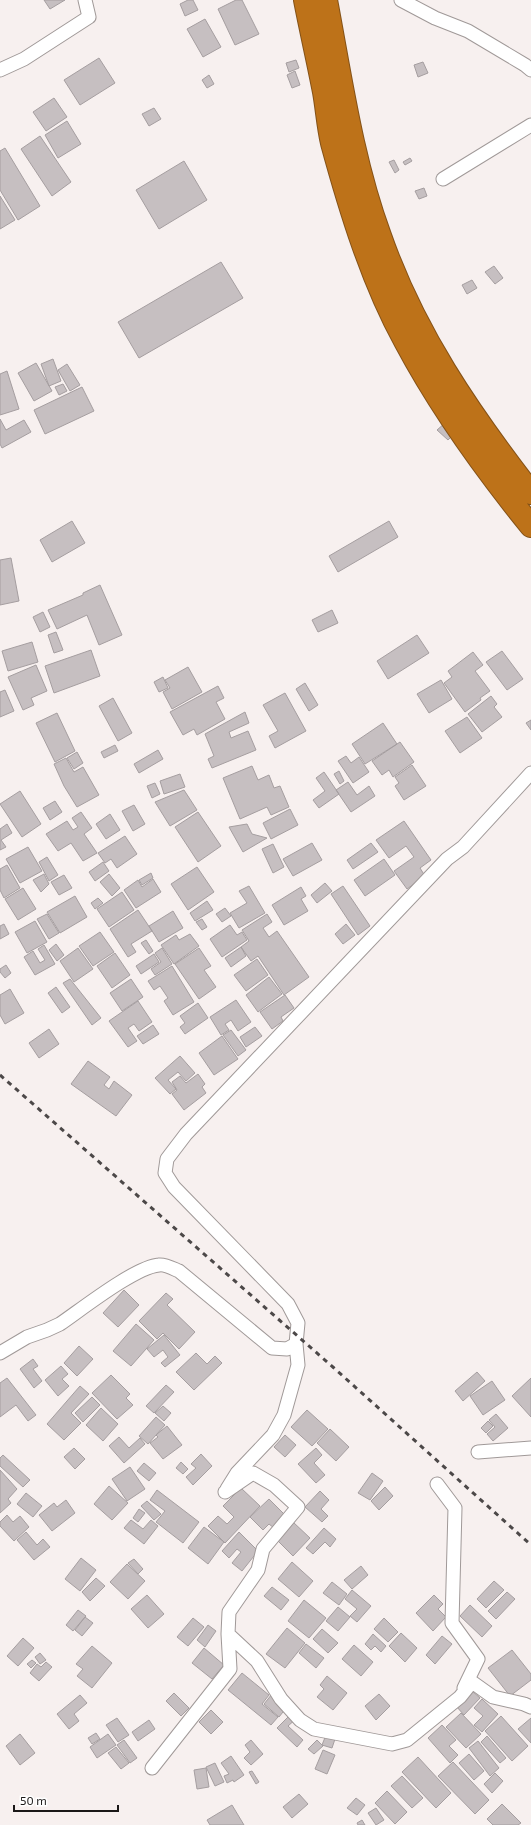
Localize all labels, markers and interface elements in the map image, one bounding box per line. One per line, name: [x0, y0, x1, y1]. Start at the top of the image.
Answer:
scale bar: [14, 1787, 118, 1813]
text: 50 m: [20, 1793, 47, 1807]

